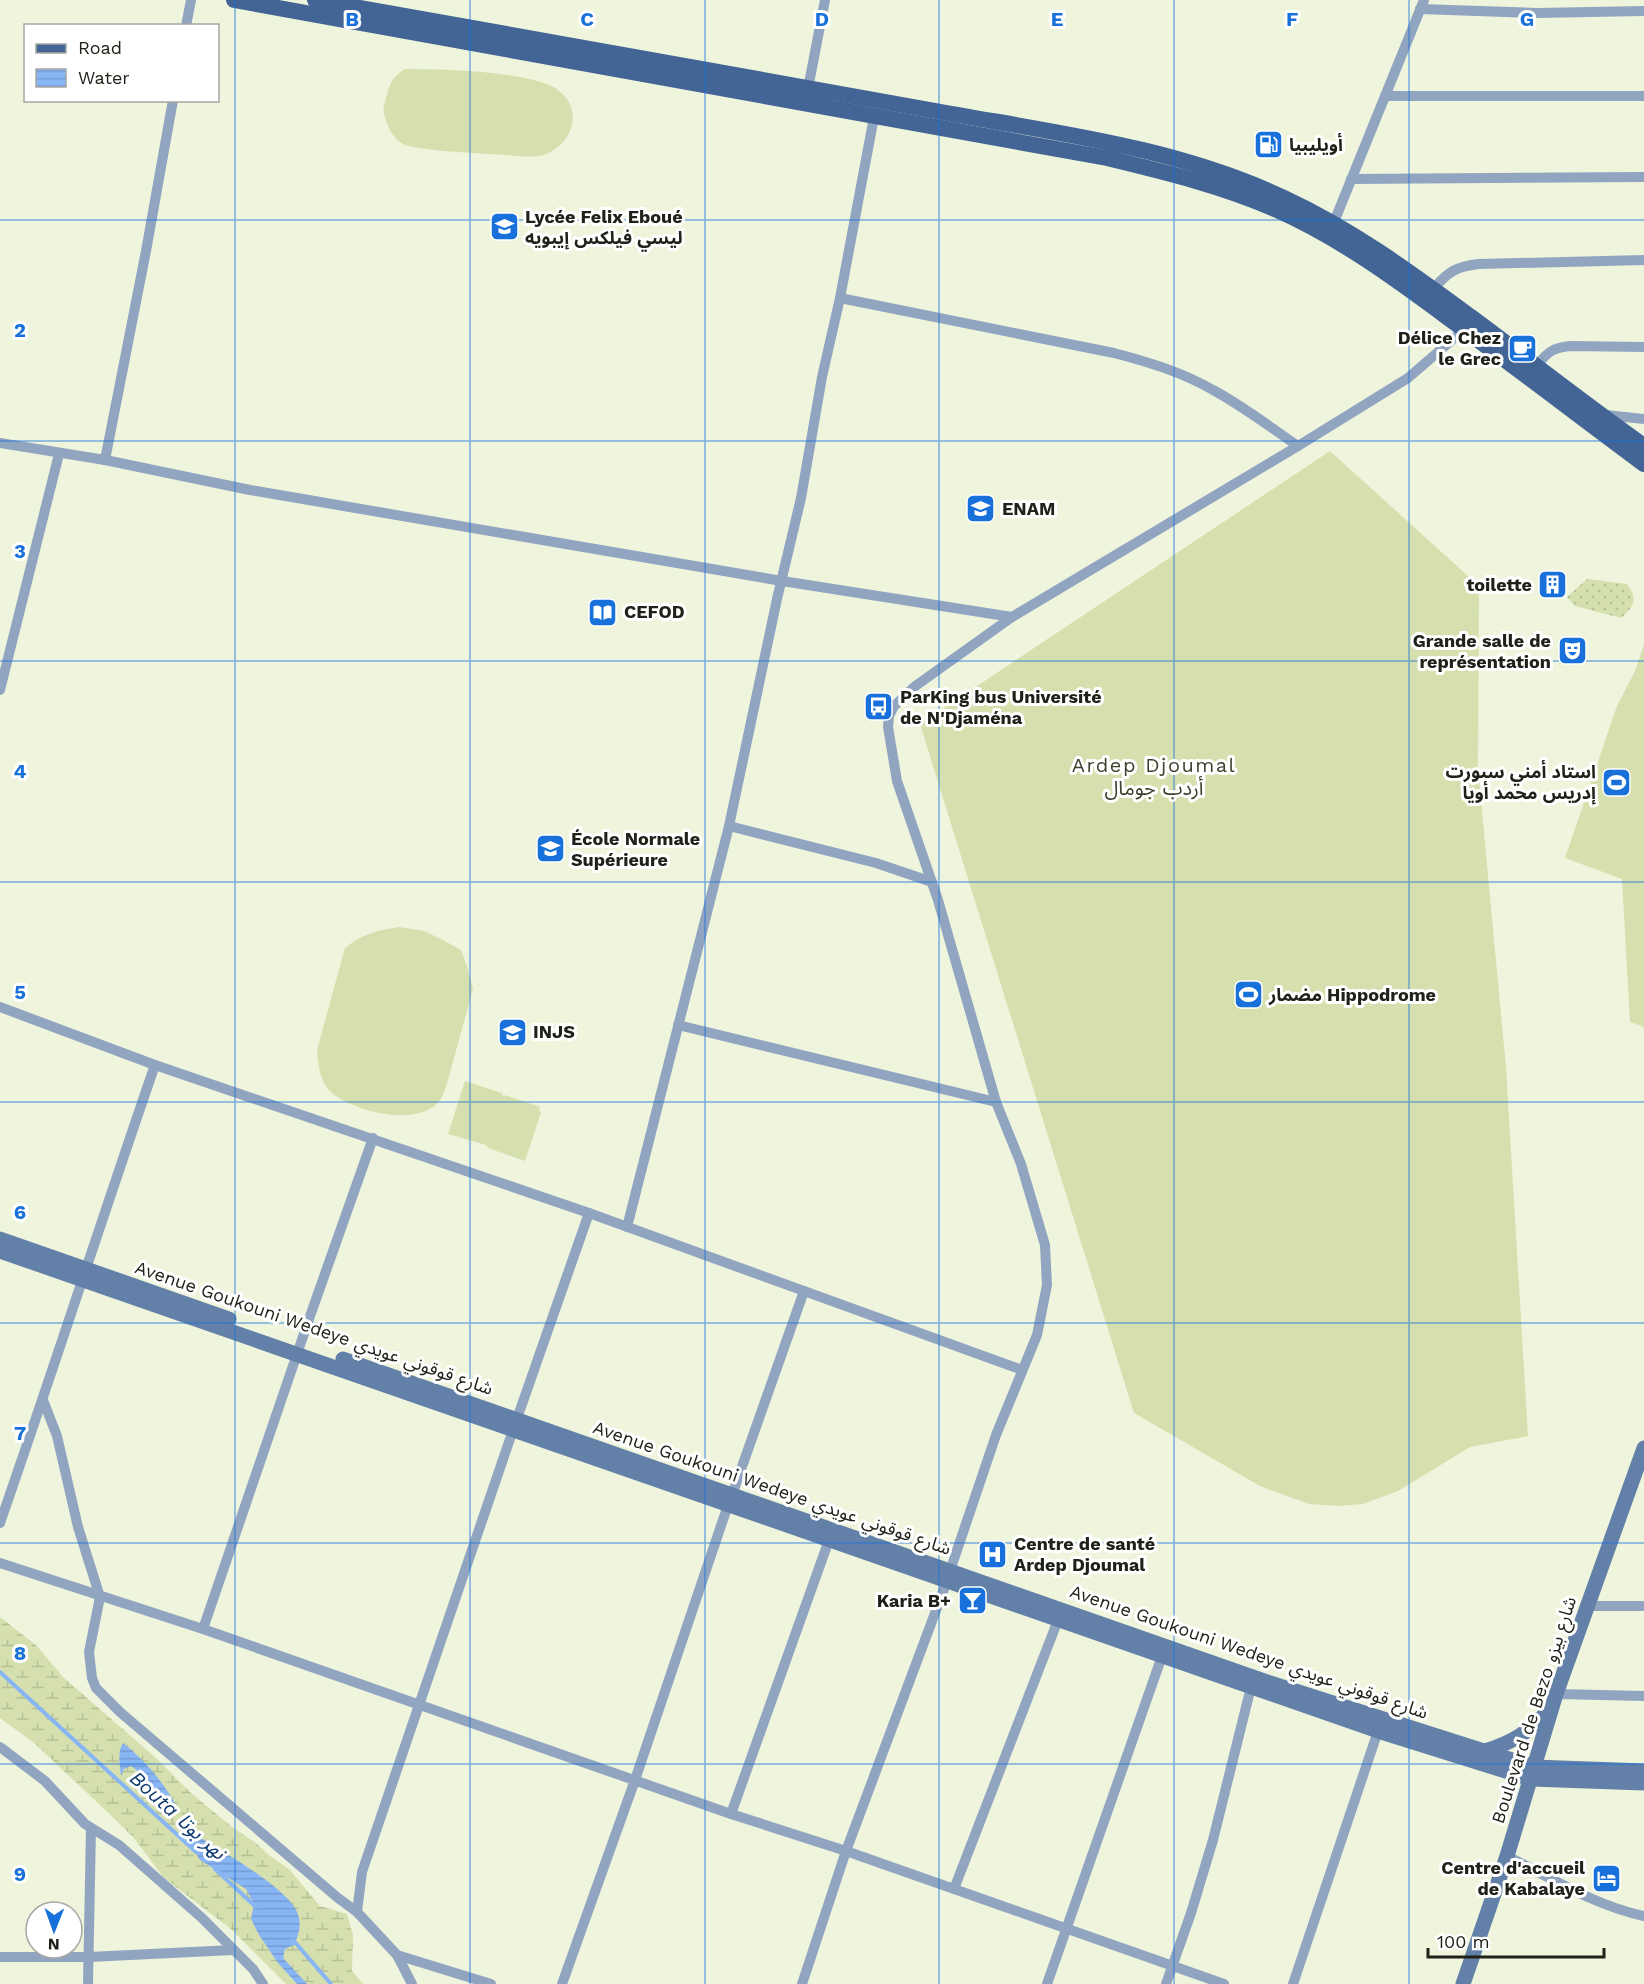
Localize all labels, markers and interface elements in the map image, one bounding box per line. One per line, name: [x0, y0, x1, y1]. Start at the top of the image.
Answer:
text: B: [345, 7, 359, 31]
text: C: [580, 7, 594, 31]
text: D: [815, 7, 829, 31]
text: E: [1051, 7, 1063, 31]
text: F: [1286, 7, 1298, 31]
text: G: [1520, 7, 1534, 31]
legend: [24, 24, 219, 102]
text: Road: [78, 37, 122, 58]
text: Water: [78, 67, 130, 88]
fuel station icon: أويليبيا: [1252, 129, 1284, 161]
place label: أويليبيا: [1289, 132, 1343, 155]
place label: Lycée Felix Eboué ليسي فيلكس إيبويه: [525, 206, 683, 252]
school or university icon: Lycée Felix Eboué ليسي فيلكس إيبويه: [488, 211, 520, 243]
text: 2: [14, 318, 26, 342]
place label: Délice Chez le Grec: [1398, 327, 1501, 369]
cafe icon: Délice Chez le Grec: [1506, 332, 1538, 364]
school or university icon: ENAM: [965, 493, 997, 525]
place label: ENAM: [1002, 498, 1055, 519]
text: 3: [14, 539, 26, 563]
building icon: toilette: [1537, 569, 1569, 601]
place label: toilette: [1466, 574, 1532, 595]
library icon: CEFOD: [587, 596, 619, 628]
place label: CEFOD: [624, 601, 685, 622]
place label: Grande salle de représentation: [1413, 630, 1551, 672]
theatre icon: Grande salle de représentation: [1556, 635, 1588, 667]
place label: ParKing bus Université de N'Djaména: [900, 686, 1102, 728]
bus stop icon: ParKing bus Université de N'Djaména: [863, 691, 895, 723]
district label: Ardep Djoumal أردب جومال: [1072, 753, 1236, 800]
text: 4: [14, 759, 27, 783]
place label: استاد أمني سبورت إدريس محمد أويا: [1445, 759, 1597, 805]
sports icon: استاد أمني سبورت إدريس محمد أويا: [1601, 766, 1633, 798]
place label: École Normale Supérieure: [571, 828, 700, 870]
school or university icon: École Normale Supérieure: [534, 833, 566, 865]
sports icon: مضمار Hippodrome: [1232, 979, 1264, 1011]
text: 5: [14, 980, 26, 1004]
place label: مضمار Hippodrome: [1268, 984, 1436, 1006]
school or university icon: INJS: [496, 1016, 528, 1048]
place label: INJS: [533, 1021, 575, 1042]
text: 6: [14, 1200, 26, 1224]
street label: Avenue Goukouni Wedeye شارع قوقوني عويدي: [131, 1256, 496, 1403]
street label: Avenue Goukouni Wedeye شارع قوقوني عويدي: [589, 1416, 954, 1563]
text: 7: [14, 1421, 26, 1445]
place label: Centre de santé Ardep Djoumal: [1014, 1533, 1155, 1575]
hospital icon: Centre de santé Ardep Djoumal: [977, 1538, 1009, 1570]
street label: Avenue Goukouni Wedeye شارع قوقوني عويدي: [1066, 1580, 1431, 1727]
bar icon: Karia B+: [956, 1585, 988, 1617]
place label: Karia B+: [877, 1590, 951, 1611]
street label: Boulevard de Bezo شارع بيزو: [1487, 1594, 1584, 1827]
text: 8: [14, 1641, 26, 1665]
water label: Bouta نهر بوتا: [125, 1766, 232, 1865]
place label: Centre d'accueil de Kabalaye: [1441, 1857, 1585, 1899]
text: 9: [14, 1862, 26, 1886]
hotel icon: Centre d'accueil de Kabalaye: [1590, 1862, 1622, 1894]
north arrow: [24, 1900, 84, 1960]
scale bar: [1428, 1921, 1604, 1959]
text: 100 m: [1437, 1931, 1490, 1952]
text: N: [48, 1935, 60, 1954]

